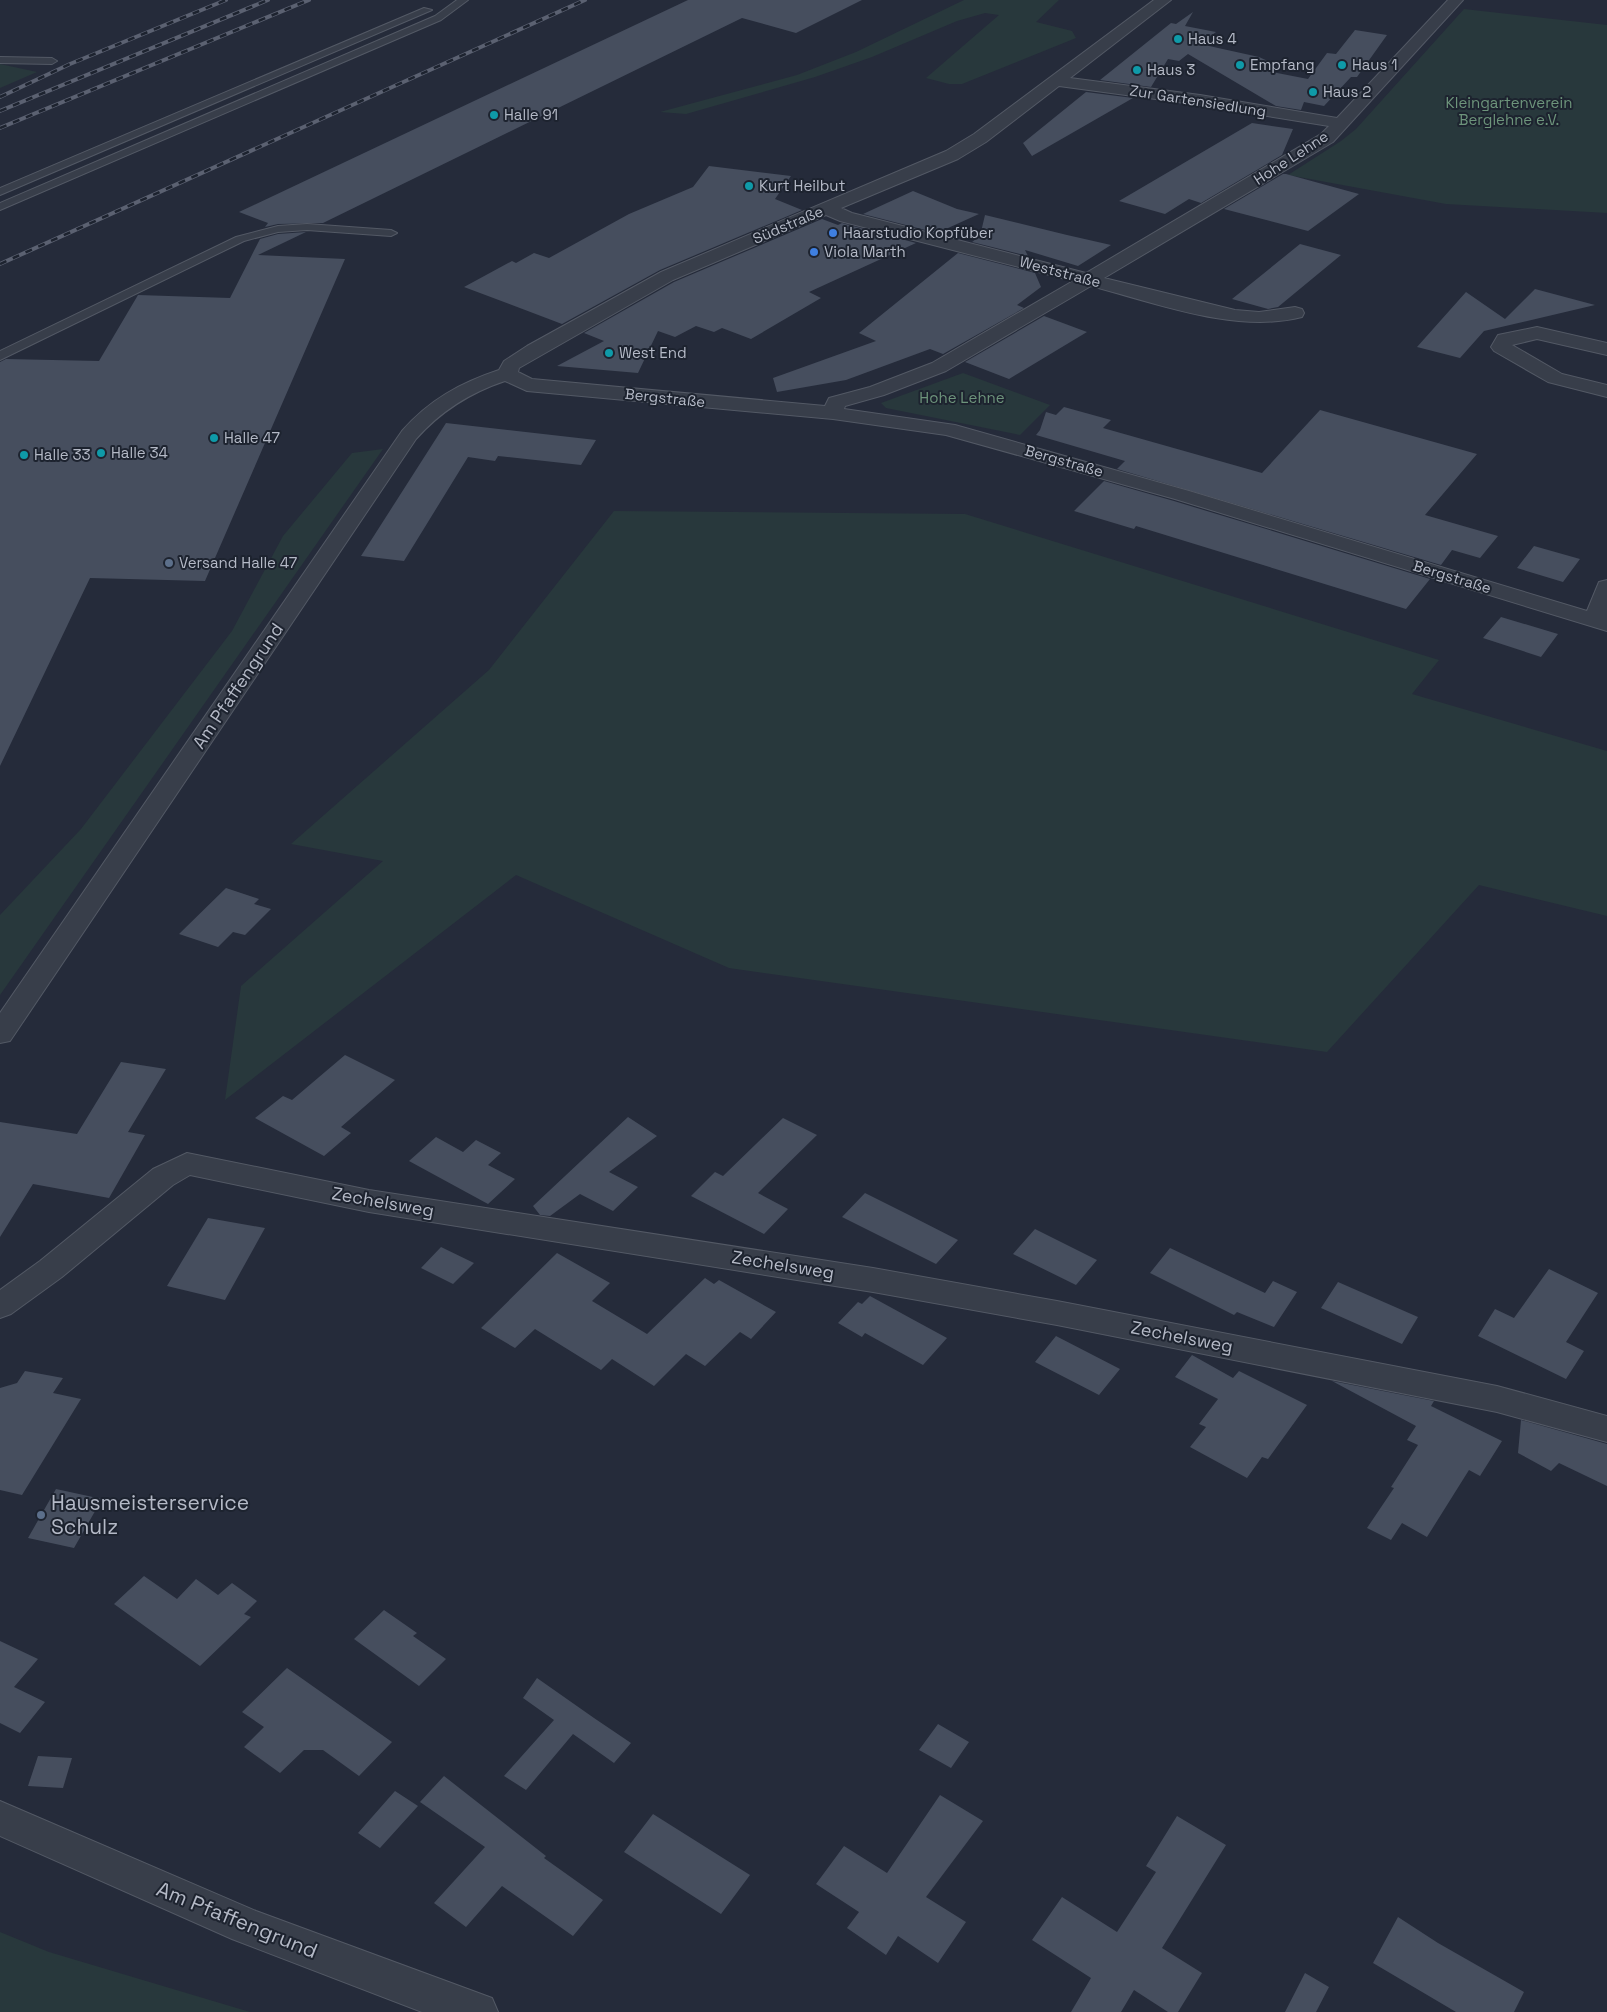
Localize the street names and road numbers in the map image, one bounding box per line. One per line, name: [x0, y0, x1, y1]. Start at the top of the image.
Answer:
street label: Zur Gartensiedlung: [1128, 80, 1268, 121]
street label: Hohe Lehne: [1250, 126, 1332, 189]
street label: Südstraße: [750, 201, 826, 248]
street label: Weststraße: [1017, 252, 1103, 292]
street label: Bergstraße: [624, 384, 706, 411]
street label: Bergstraße: [1023, 440, 1106, 481]
street label: Bergstraße: [1411, 556, 1494, 597]
street label: Am Pfaffengrund: [187, 618, 288, 753]
street label: Zechelsweg: [330, 1181, 436, 1222]
street label: Zechelsweg: [730, 1245, 836, 1284]
street label: Zechelsweg: [1129, 1315, 1235, 1358]
street label: Am Pfaffengrund: [153, 1875, 322, 1964]

